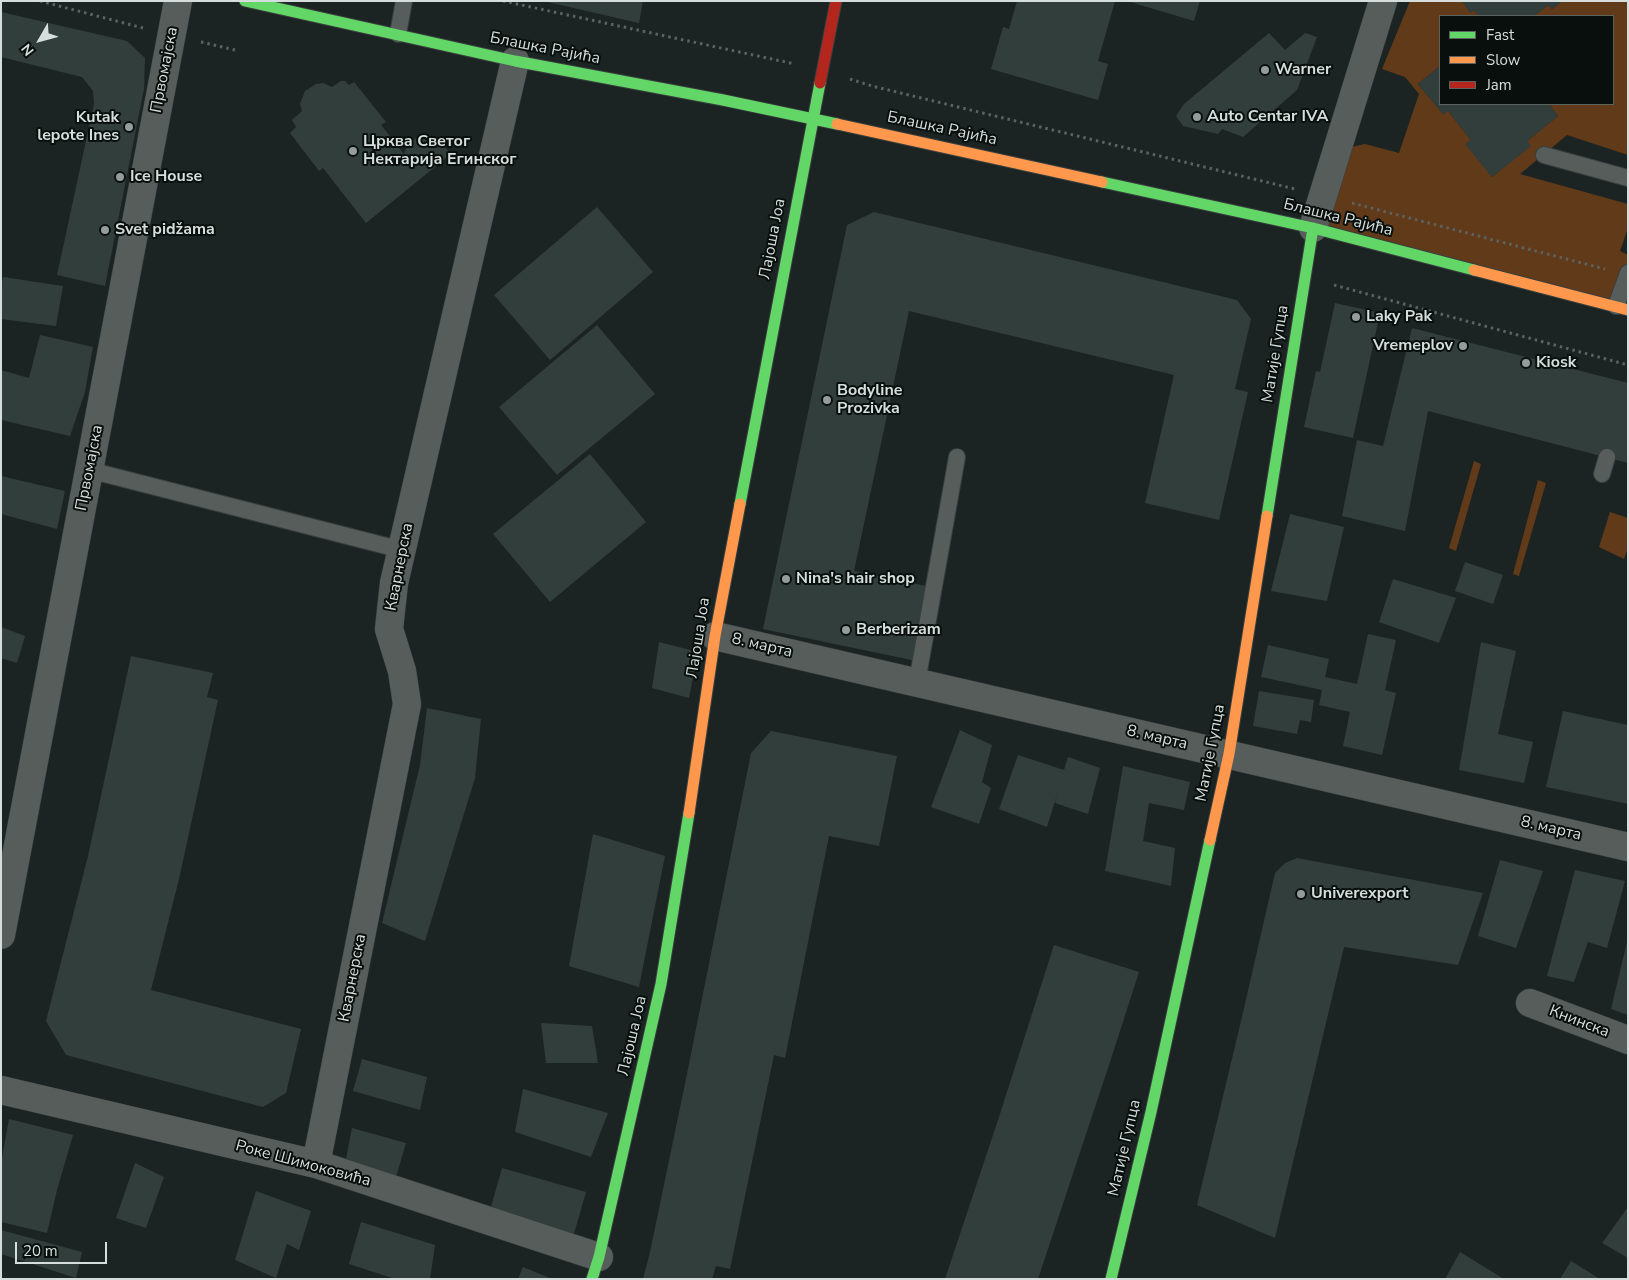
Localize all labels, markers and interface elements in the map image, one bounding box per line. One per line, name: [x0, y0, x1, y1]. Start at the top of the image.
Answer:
north arrow: [15, 15, 65, 65]
legend: [1439, 15, 1614, 105]
street label: Првомајска: [147, 25, 183, 115]
text: Fast: [1486, 25, 1514, 45]
street label: Блашка Рајића: [488, 29, 602, 69]
text: N: [17, 40, 39, 60]
text: Slow: [1486, 50, 1520, 70]
place label: Warner: [1275, 60, 1331, 80]
marker: Warner: [1259, 64, 1271, 76]
text: Jam: [1486, 75, 1512, 95]
place label: Auto Centar IVA: [1207, 107, 1328, 127]
place label: Kutak lepote Ines: [37, 108, 119, 146]
street label: Блашка Рајића: [885, 108, 999, 150]
marker: Auto Centar IVA: [1191, 111, 1203, 123]
marker: Kutak lepote Ines: [123, 121, 135, 133]
place label: Црква Светог Нектарија Егинског: [363, 132, 517, 170]
marker: Црква Светог Нектарија Егинског: [347, 145, 359, 157]
place label: Ice House: [130, 167, 202, 187]
marker: Ice House: [114, 171, 126, 183]
street label: Блашка Рајића: [1281, 195, 1395, 241]
street label: Лајоша Јоа: [756, 197, 790, 281]
place label: Svet pidžama: [115, 220, 215, 240]
marker: Svet pidžama: [99, 224, 111, 236]
street label: Матије Гупца: [1259, 304, 1293, 404]
place label: Laky Pak: [1366, 307, 1432, 327]
marker: Laky Pak: [1350, 311, 1362, 323]
place label: Vremeplov: [1373, 336, 1453, 356]
marker: Vremeplov: [1457, 340, 1469, 352]
place label: Kiosk: [1536, 353, 1576, 373]
marker: Kiosk: [1520, 357, 1532, 369]
place label: Bodyline Prozivka: [837, 381, 902, 419]
marker: Bodyline Prozivka: [821, 394, 833, 406]
street label: Првомајска: [72, 423, 108, 513]
street label: Кварнерска: [382, 521, 418, 613]
place label: Nina's hair shop: [796, 569, 915, 589]
marker: Nina's hair shop: [780, 573, 792, 585]
street label: Лајоша Јоа: [683, 596, 715, 680]
place label: Berberizam: [856, 620, 941, 640]
marker: Berberizam: [840, 624, 852, 636]
street label: 8. марта: [730, 630, 794, 662]
street label: Матије Гупца: [1192, 703, 1230, 803]
street label: 8. марта: [1125, 722, 1189, 754]
street label: 8. марта: [1519, 813, 1583, 845]
place label: Univerexport: [1311, 884, 1408, 904]
marker: Univerexport: [1295, 888, 1307, 900]
street label: Кварнерска: [335, 932, 371, 1024]
street label: Лајоша Јоа: [614, 994, 652, 1078]
street label: Книнска: [1546, 1002, 1612, 1042]
street label: Матије Гупца: [1105, 1098, 1145, 1198]
street label: Роке Шимоковића: [233, 1137, 373, 1191]
scale bar: [18, 1232, 110, 1264]
text: 20 m: [23, 1241, 58, 1261]

